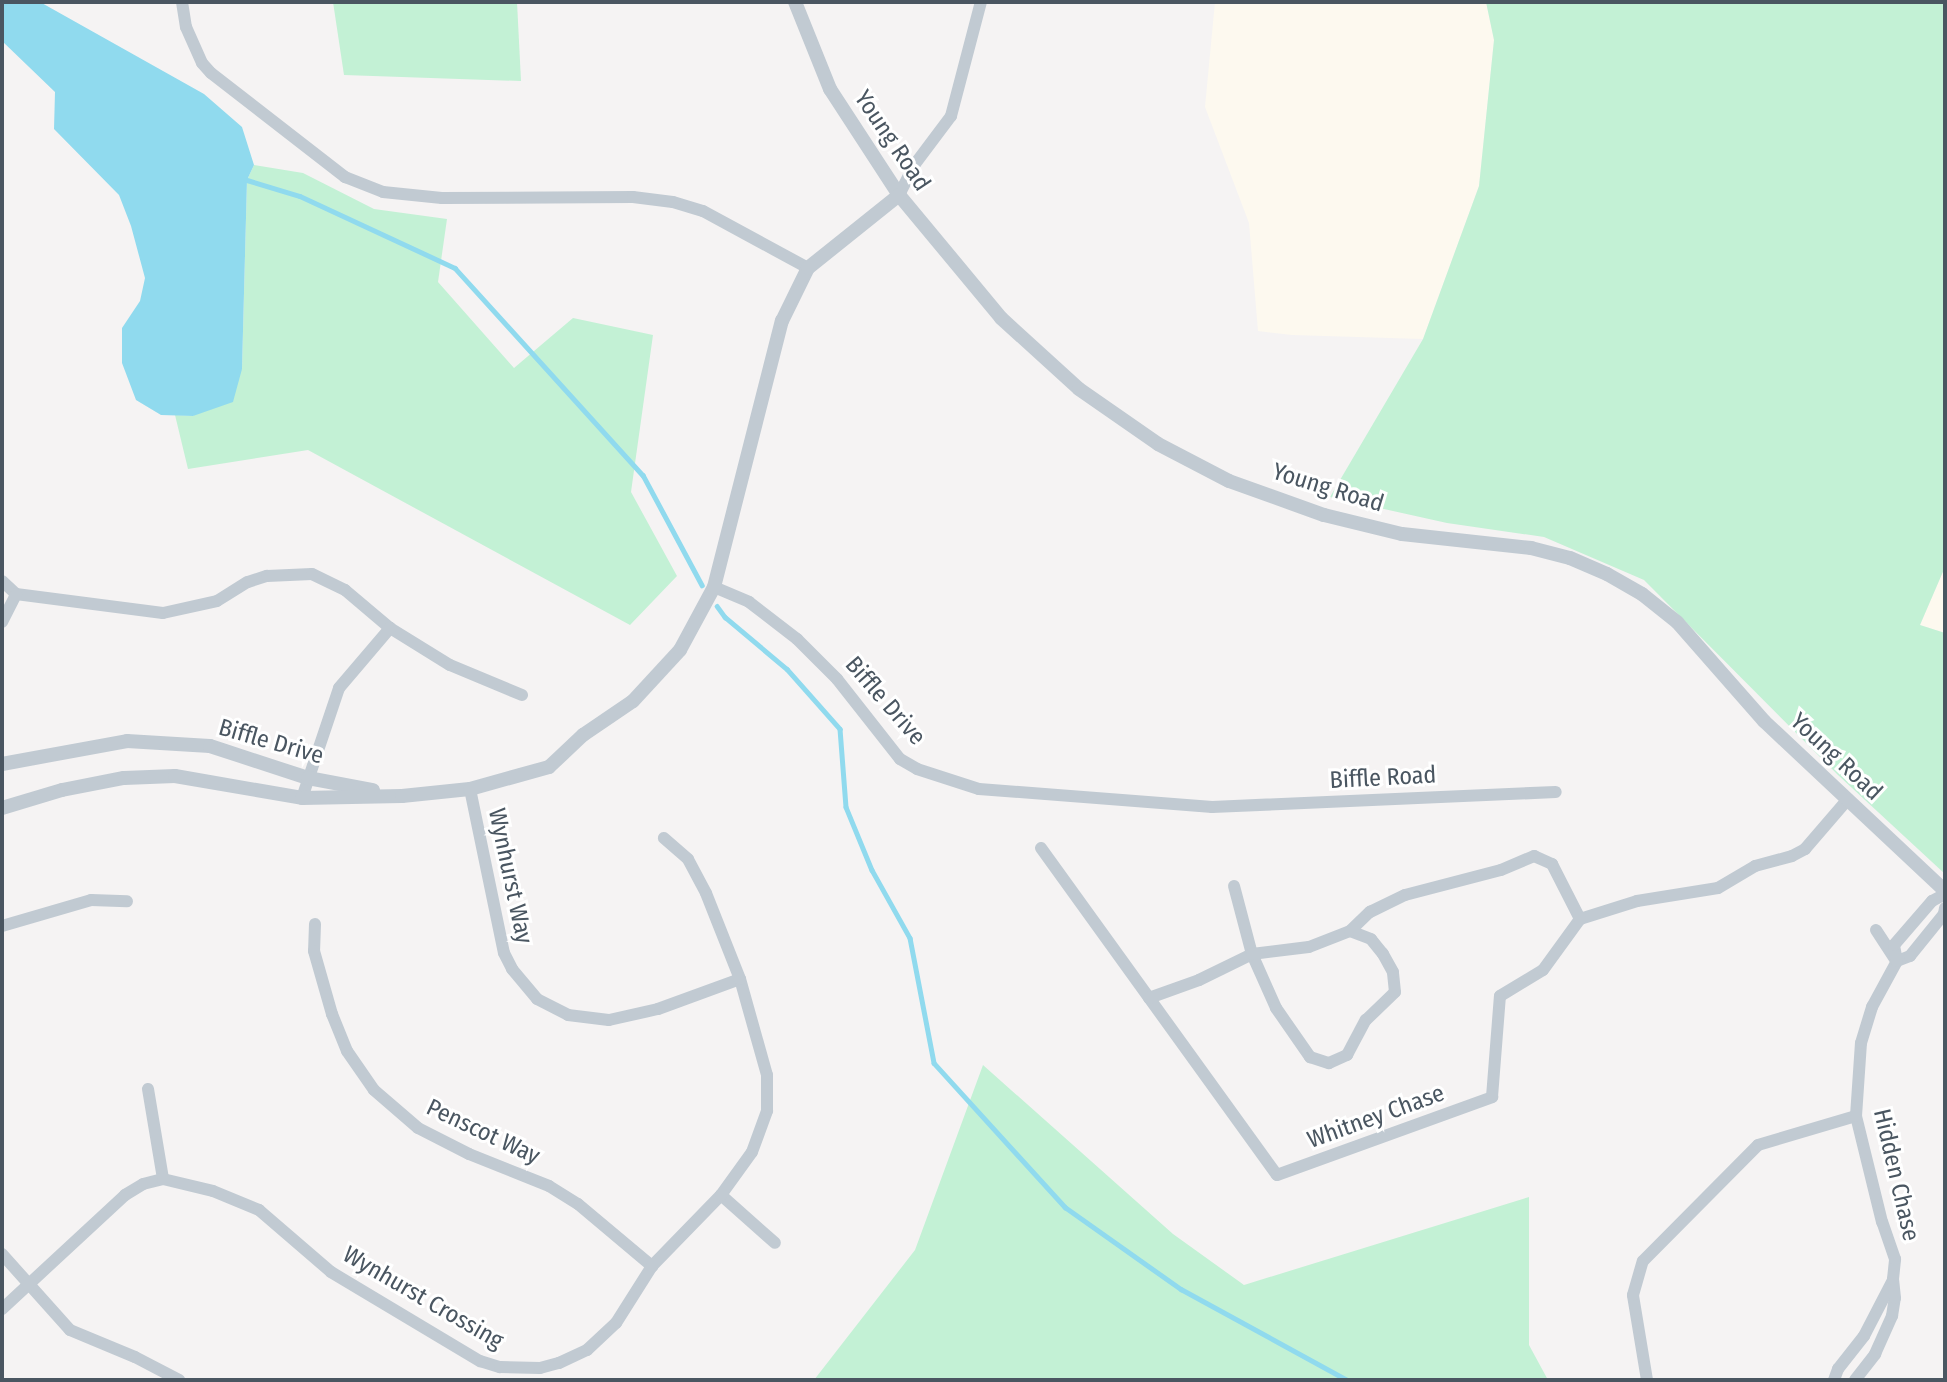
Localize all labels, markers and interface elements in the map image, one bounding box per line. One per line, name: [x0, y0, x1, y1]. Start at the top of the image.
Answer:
street label: Young Road: [848, 85, 936, 197]
street label: Young Road: [1269, 457, 1387, 519]
street label: Biffle Drive: [839, 651, 931, 751]
street label: Young Road: [1784, 707, 1888, 807]
street label: Biffle Drive: [215, 713, 327, 771]
street label: Biffle Road: [1329, 761, 1437, 795]
street label: Wynhurst Way: [482, 806, 538, 946]
street label: Whitney Chase: [1304, 1079, 1448, 1155]
street label: Penscot Way: [422, 1093, 544, 1171]
street label: Hidden Chase: [1867, 1106, 1925, 1244]
street label: Wynhurst Crossing: [338, 1240, 508, 1356]

